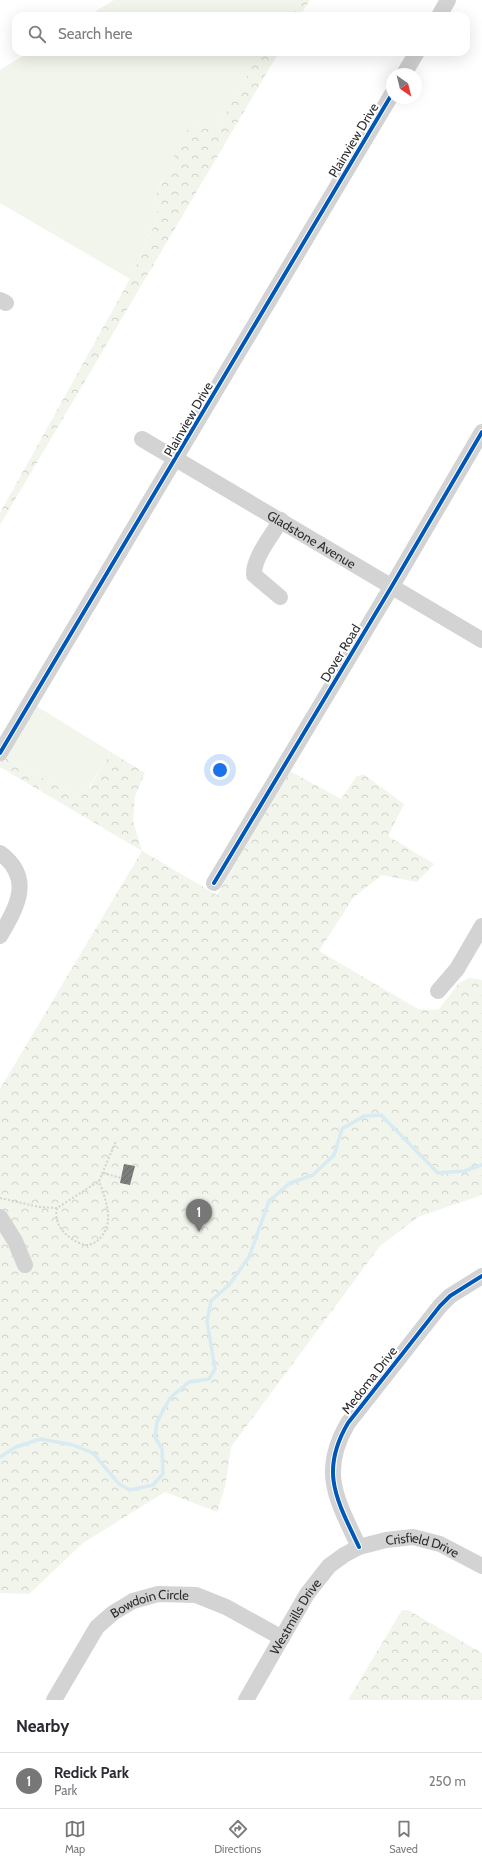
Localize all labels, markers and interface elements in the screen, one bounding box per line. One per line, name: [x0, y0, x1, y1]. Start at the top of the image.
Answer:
search box: [12, 12, 470, 56]
icon: search: [26, 23, 48, 45]
text: Search here: [58, 25, 133, 43]
north arrow: [386, 68, 422, 104]
street label: Plainview Drive: [325, 100, 382, 180]
street label: Plainview Drive: [160, 378, 216, 459]
street label: Gladstone Avenue: [264, 507, 359, 572]
street label: Dover Road: [317, 621, 363, 685]
your location: [210, 760, 230, 780]
pin: 1: [186, 1199, 212, 1232]
street label: Medoma Drive: [338, 1343, 400, 1417]
street label: Crisfield Drive: [385, 1529, 462, 1561]
street label: Westmills Drive: [266, 1575, 324, 1657]
street label: Bowdoin Circle: [107, 1586, 189, 1621]
text: Nearby: [16, 1716, 69, 1736]
text: Redick Park: [54, 1764, 129, 1782]
text: 1: [27, 1773, 31, 1789]
text: 250 m: [429, 1773, 466, 1789]
text: Park: [54, 1782, 77, 1798]
tab: Map: [64, 1818, 86, 1856]
tab: Directions: [214, 1818, 261, 1856]
tab: Saved: [389, 1818, 418, 1856]

